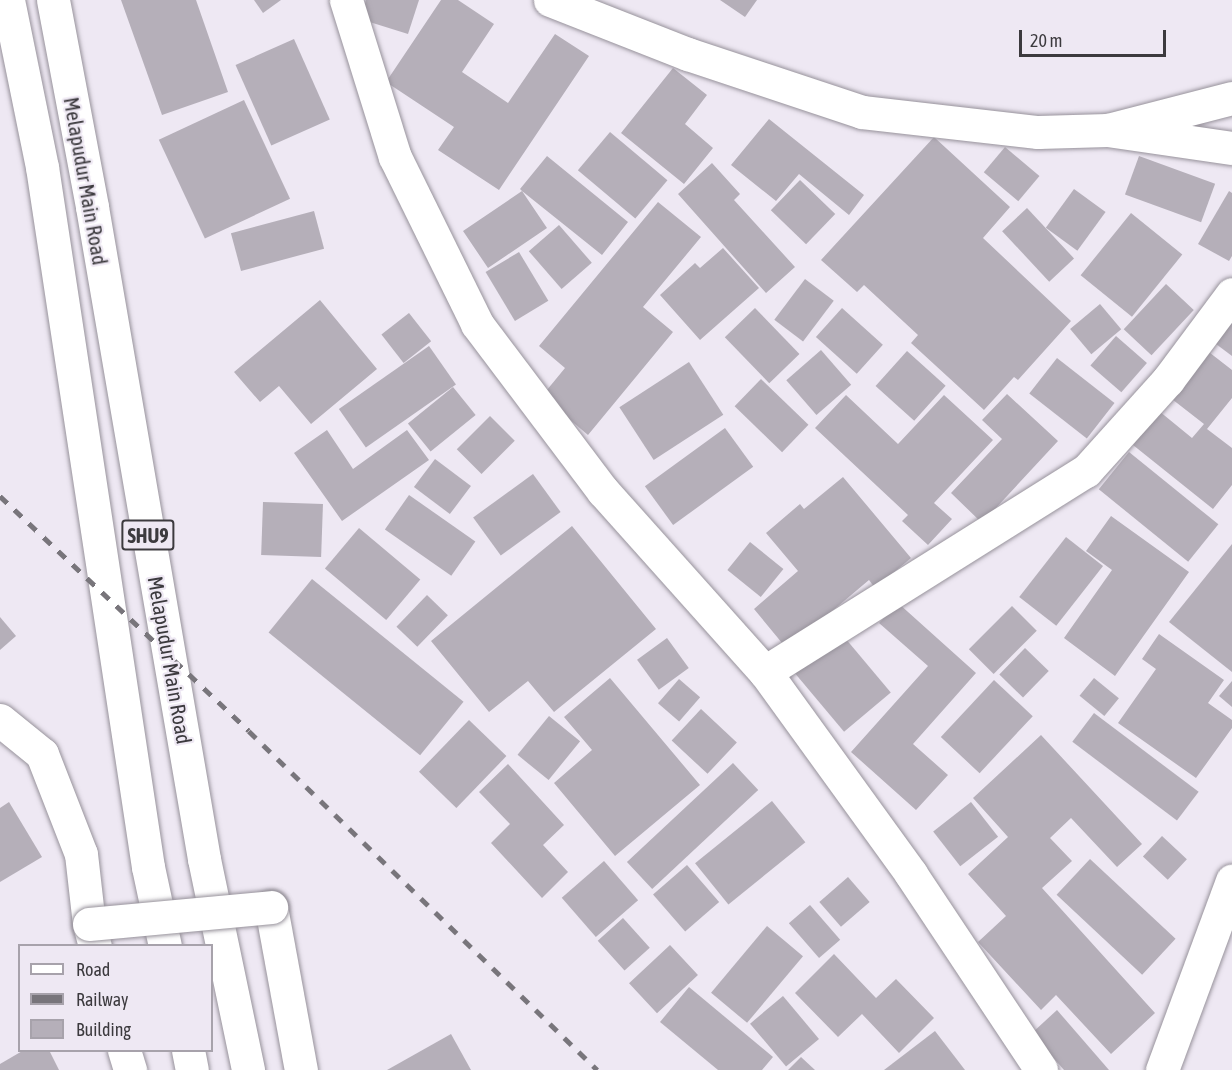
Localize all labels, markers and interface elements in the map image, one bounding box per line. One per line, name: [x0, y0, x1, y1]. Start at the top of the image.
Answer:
scale bar: [1022, 18, 1169, 56]
text: 20 m: [1030, 30, 1062, 51]
street label: Melapudur Main Road: [59, 95, 113, 267]
road number: SHU9: [121, 518, 175, 552]
street label: Melapudur Main Road: [143, 574, 197, 746]
legend: [18, 944, 213, 1052]
text: Road: [76, 959, 110, 980]
text: Railway: [76, 989, 128, 1010]
text: Building: [76, 1019, 131, 1040]

